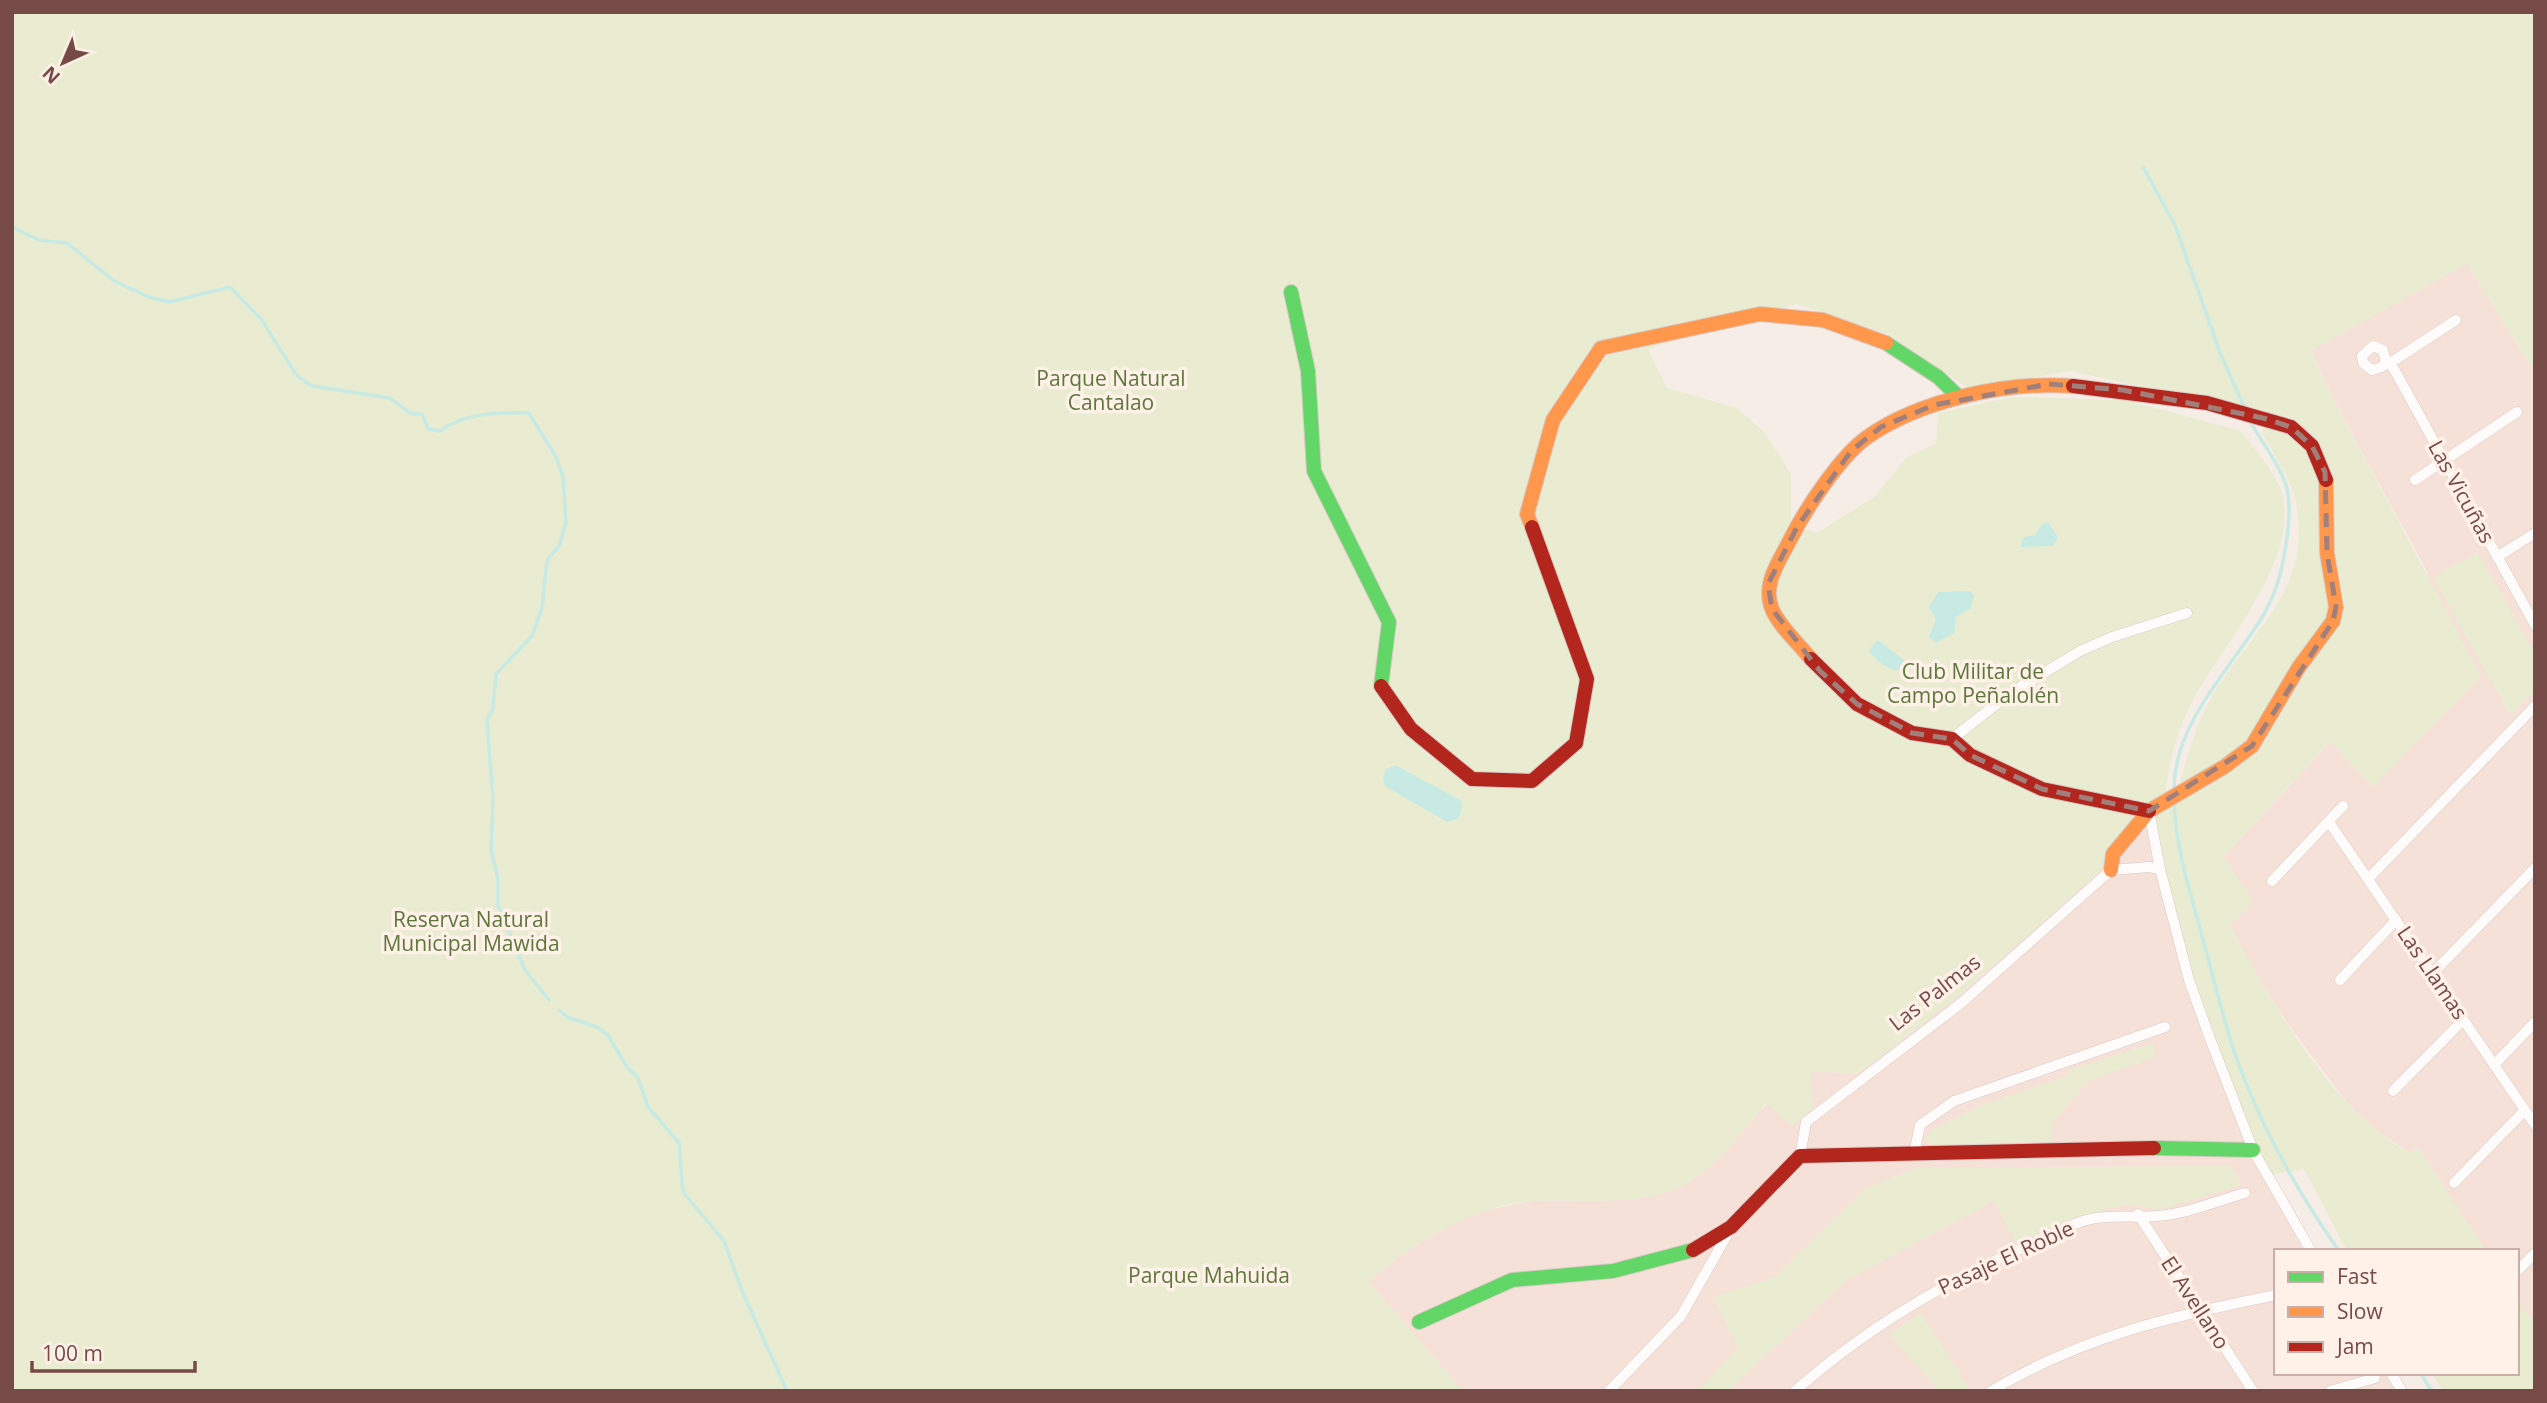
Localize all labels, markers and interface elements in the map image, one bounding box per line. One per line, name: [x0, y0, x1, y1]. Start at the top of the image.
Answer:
north arrow: [28, 28, 98, 98]
text: N: [37, 61, 66, 90]
park label: Parque Natural Cantalao: [1036, 364, 1186, 416]
street label: Las Vicuñas: [2422, 435, 2502, 548]
park label: Club Militar de Campo Peñalolén: [1887, 657, 2059, 709]
park label: Reserva Natural Municipal Mawida: [382, 905, 560, 957]
street label: Las Llamas: [2391, 920, 2474, 1025]
street label: Las Palmas: [1883, 948, 1986, 1037]
street label: Pasaje El Roble: [1933, 1213, 2078, 1301]
legend: [2274, 1249, 2519, 1375]
street label: El Avellano: [2155, 1250, 2236, 1354]
park label: Parque Mahuida: [1128, 1261, 1290, 1289]
text: Fast: [2337, 1262, 2377, 1290]
text: Slow: [2337, 1297, 2383, 1325]
scale bar: [32, 1330, 194, 1374]
text: Jam: [2335, 1332, 2374, 1360]
text: 100 m: [42, 1339, 103, 1367]

